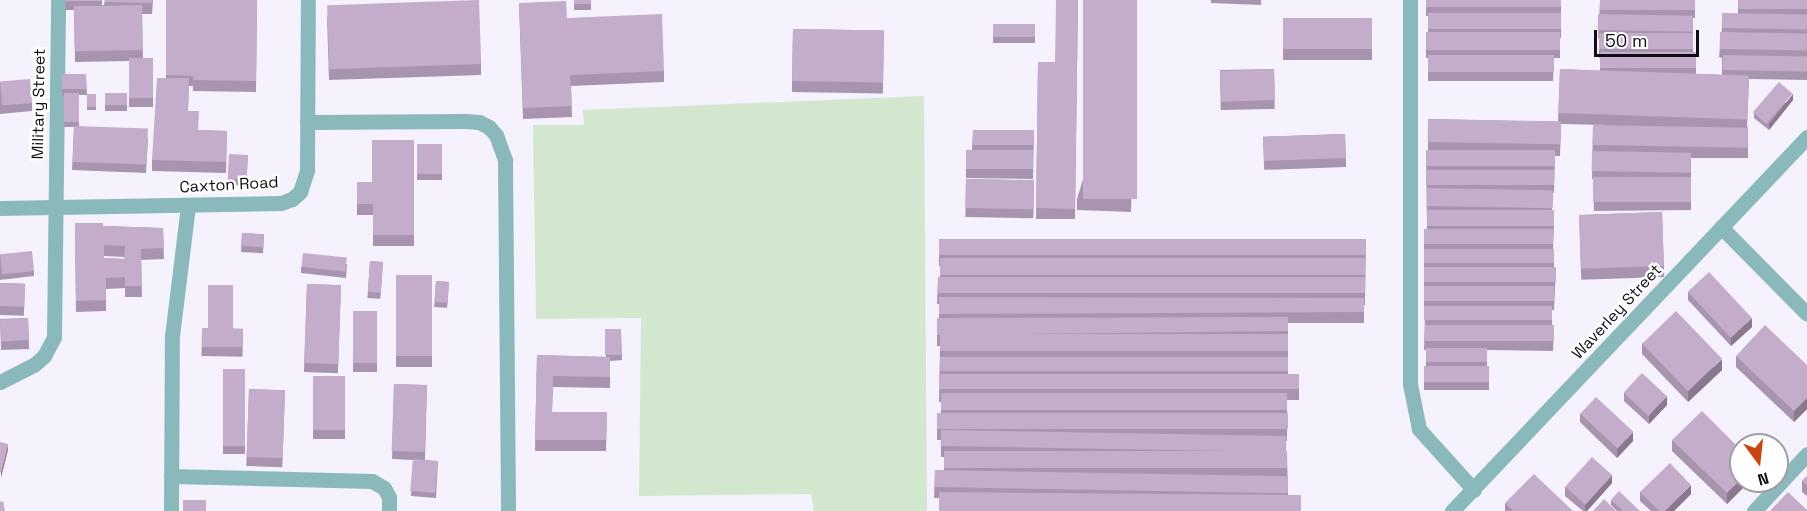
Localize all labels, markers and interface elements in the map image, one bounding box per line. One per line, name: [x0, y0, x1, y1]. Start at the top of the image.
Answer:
scale bar: [1597, 18, 1702, 56]
text: 50 m: [1605, 29, 1647, 52]
street label: Military Street: [28, 48, 50, 160]
street label: Caxton Road: [179, 173, 279, 197]
street label: Waverley Street: [1568, 261, 1666, 363]
north arrow: [1729, 433, 1789, 493]
text: N: [1755, 467, 1771, 490]

